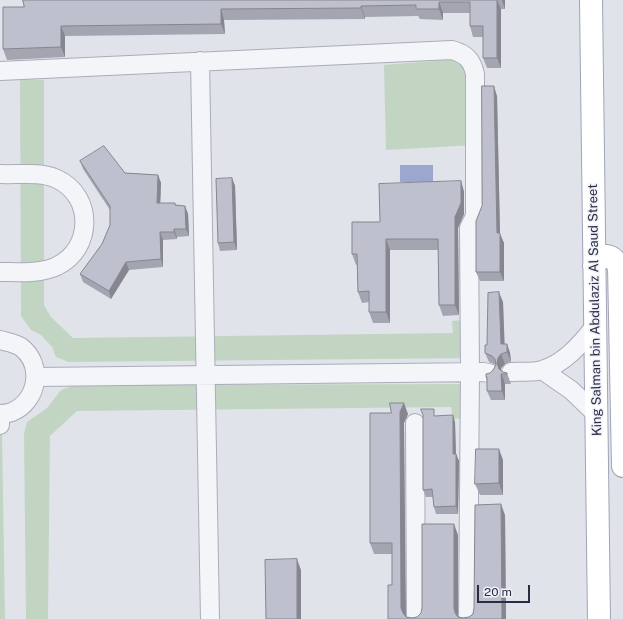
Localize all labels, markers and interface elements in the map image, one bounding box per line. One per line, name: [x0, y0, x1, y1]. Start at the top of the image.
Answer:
street label: King Salman bin Abdulaziz Al Saud Street: [585, 184, 605, 436]
scale bar: [479, 577, 532, 603]
text: 20 m: [484, 585, 512, 599]

